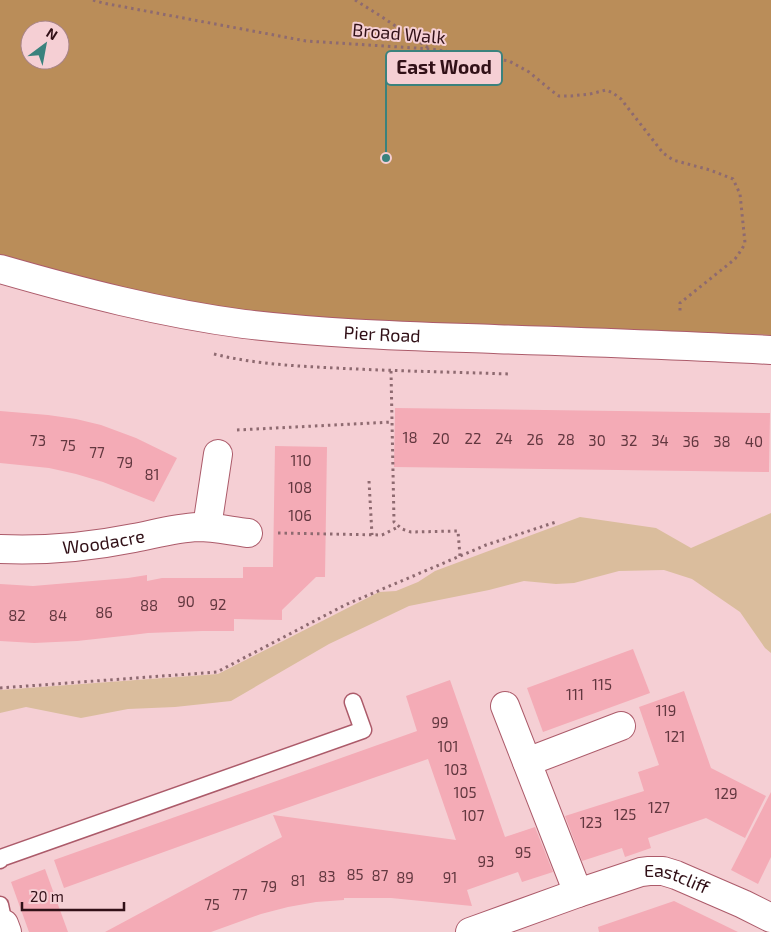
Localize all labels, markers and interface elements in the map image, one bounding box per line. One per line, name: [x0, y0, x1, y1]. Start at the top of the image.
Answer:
street label: Broad Walk: [352, 18, 447, 48]
north arrow: [20, 20, 70, 70]
text: N: [43, 24, 61, 43]
callout: East Wood: [386, 51, 502, 85]
text: East Wood: [396, 55, 492, 78]
street label: Pier Road: [343, 321, 421, 346]
house number: 18: [402, 428, 418, 446]
house number: 20: [432, 429, 450, 447]
house number: 22: [465, 429, 481, 447]
house number: 24: [495, 429, 513, 447]
house number: 26: [526, 430, 544, 448]
house number: 28: [557, 430, 575, 448]
house number: 73: [30, 431, 46, 449]
house number: 30: [588, 431, 606, 449]
house number: 32: [621, 431, 637, 449]
house number: 34: [651, 431, 669, 449]
house number: 36: [683, 432, 699, 450]
house number: 38: [713, 432, 731, 450]
house number: 40: [745, 432, 763, 450]
house number: 75: [60, 436, 76, 454]
house number: 77: [89, 443, 105, 461]
house number: 110: [291, 451, 312, 469]
house number: 79: [117, 453, 133, 471]
house number: 81: [144, 465, 160, 483]
house number: 108: [288, 478, 312, 496]
house number: 106: [288, 506, 312, 524]
street label: Woodacre: [61, 524, 146, 558]
house number: 90: [177, 592, 195, 610]
house number: 92: [209, 595, 227, 613]
house number: 88: [140, 596, 158, 614]
house number: 86: [95, 603, 113, 621]
house number: 82: [8, 606, 26, 624]
house number: 84: [49, 606, 67, 624]
house number: 115: [592, 675, 612, 693]
house number: 111: [566, 685, 584, 703]
house number: 119: [656, 701, 676, 719]
house number: 99: [431, 713, 449, 731]
house number: 121: [665, 727, 685, 745]
house number: 101: [438, 737, 459, 755]
house number: 103: [444, 760, 468, 778]
house number: 105: [453, 783, 477, 801]
house number: 129: [715, 784, 737, 802]
house number: 127: [648, 798, 670, 816]
house number: 125: [614, 805, 636, 823]
house number: 107: [462, 806, 485, 824]
house number: 123: [580, 813, 602, 831]
house number: 95: [515, 843, 531, 861]
house number: 93: [478, 852, 494, 870]
street label: Eastcliff: [644, 859, 714, 898]
house number: 85: [346, 865, 364, 883]
house number: 87: [372, 866, 389, 884]
house number: 83: [318, 867, 336, 885]
house number: 89: [396, 868, 414, 886]
house number: 91: [443, 868, 457, 886]
house number: 81: [290, 871, 306, 889]
house number: 79: [261, 877, 277, 895]
scale bar: [22, 880, 125, 912]
house number: 77: [232, 885, 248, 903]
text: 20 m: [30, 887, 64, 905]
house number: 75: [204, 895, 220, 913]

